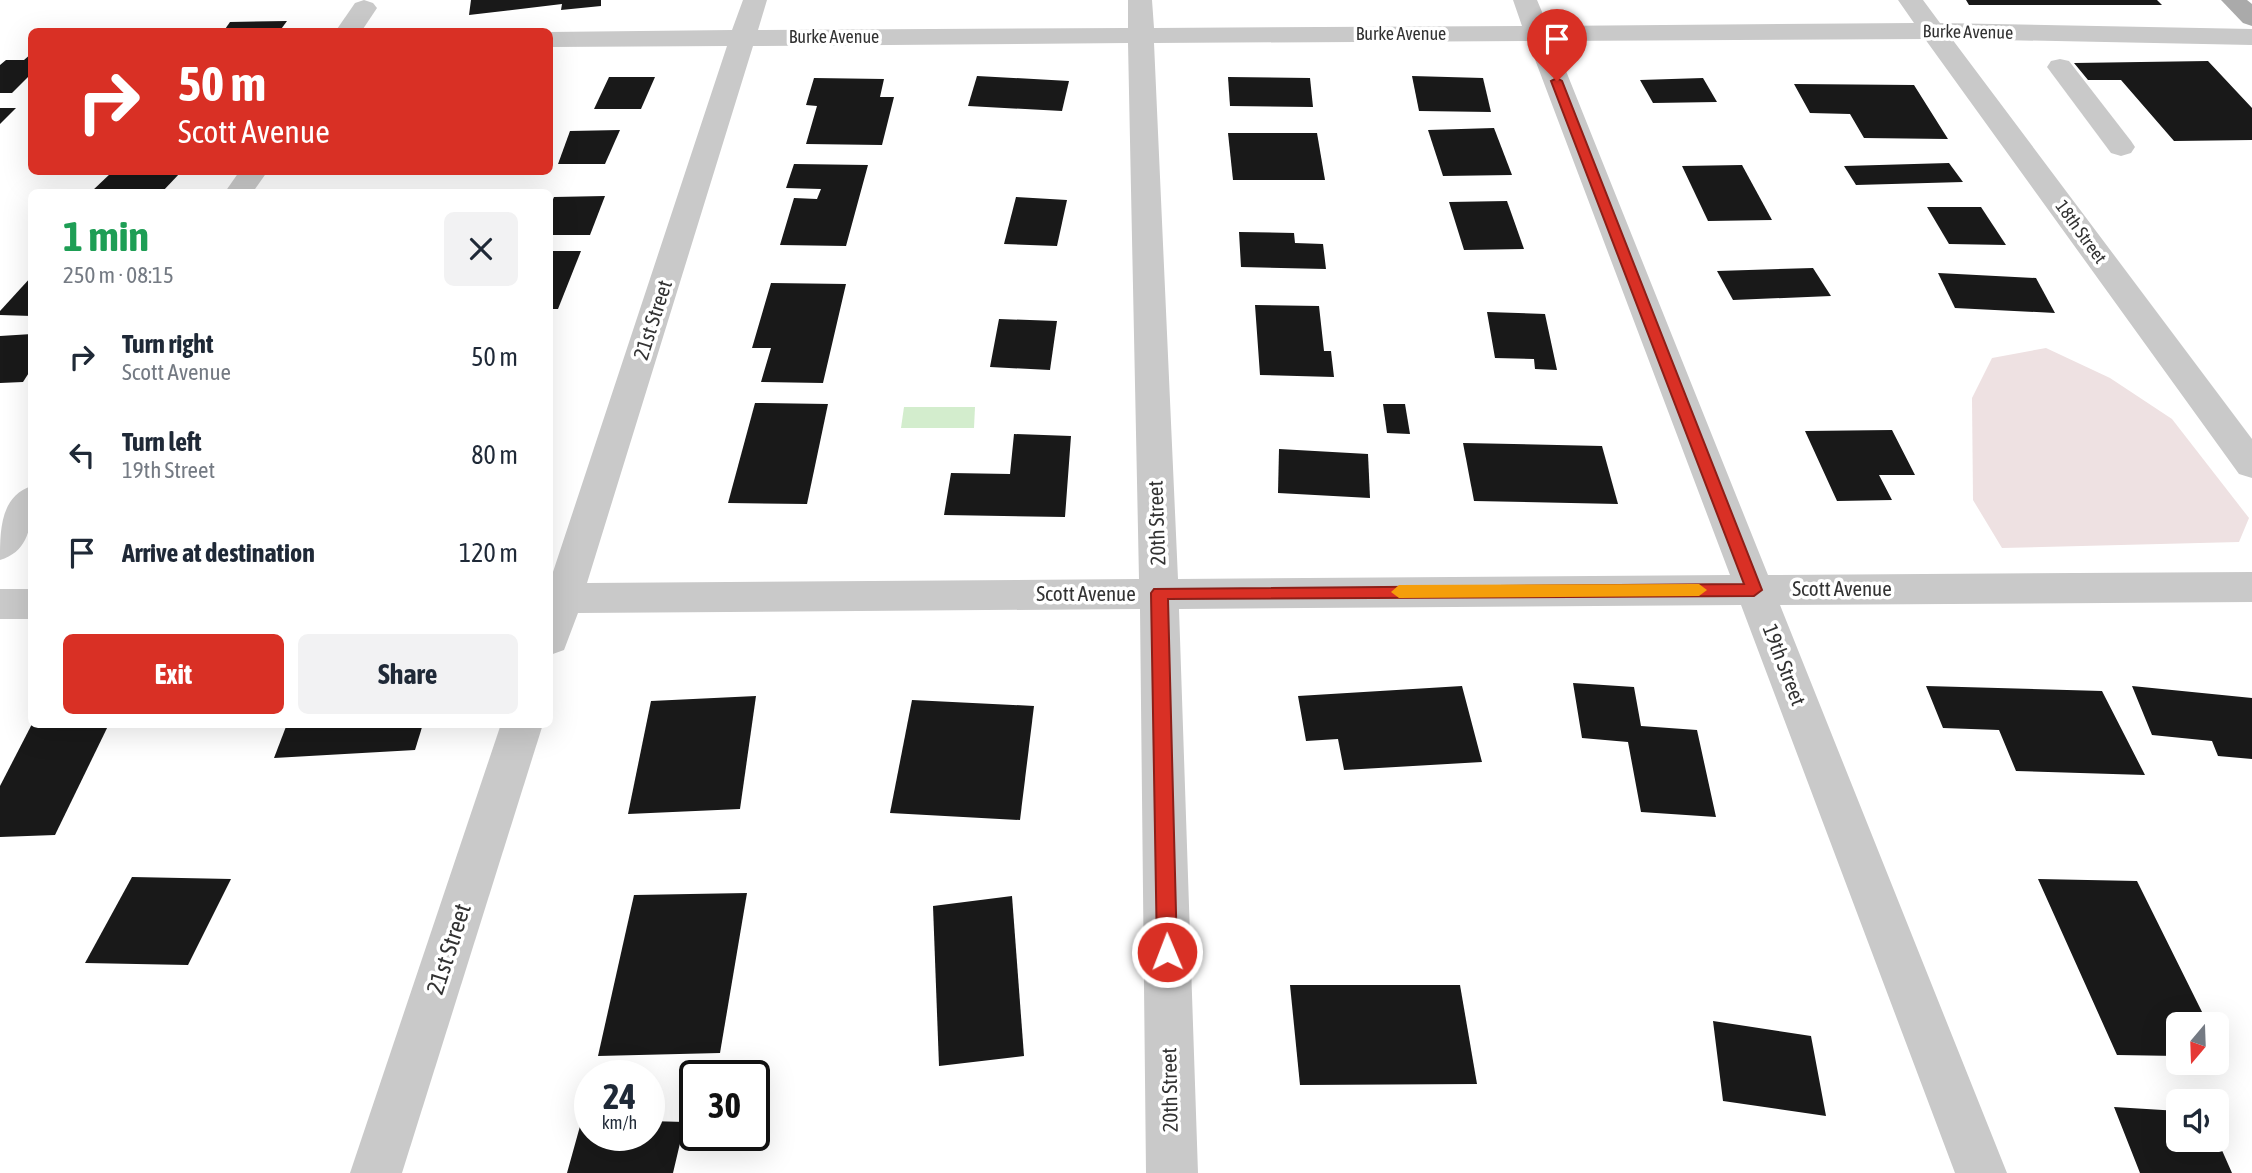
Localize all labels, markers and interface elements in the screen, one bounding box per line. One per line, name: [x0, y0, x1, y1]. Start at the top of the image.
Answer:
pin: [1527, 9, 1587, 81]
icon: arrive: [1538, 20, 1576, 58]
street label: Burke Avenue: [1923, 20, 2013, 43]
street label: Burke Avenue: [1356, 23, 1446, 44]
street label: Burke Avenue: [789, 26, 879, 47]
text: 50 m: [178, 55, 266, 111]
icon: right: [63, 56, 154, 147]
text: Scott Avenue: [178, 113, 330, 150]
street label: 18th Street: [2052, 196, 2111, 267]
text: 1 min: [63, 212, 149, 260]
button: close: [444, 212, 518, 286]
text: 250 m · 08:15: [63, 262, 174, 288]
street label: 21st Street: [628, 277, 676, 362]
text: Turn right: [122, 329, 213, 359]
icon: right: [63, 338, 101, 376]
text: 50 m: [471, 342, 518, 372]
text: Scott Avenue: [122, 359, 231, 385]
text: Turn left: [122, 427, 202, 457]
icon: left: [63, 436, 101, 474]
text: 80 m: [471, 440, 518, 470]
text: 19th Street: [122, 457, 215, 483]
street label: 20th Street: [1143, 480, 1169, 566]
icon: arrive: [63, 534, 101, 572]
text: Arrive at destination: [122, 538, 315, 568]
text: 120 m: [459, 538, 518, 568]
street label: Scott Avenue: [1792, 576, 1892, 600]
street label: Scott Avenue: [1036, 581, 1136, 605]
street label: 19th Street: [1759, 621, 1811, 709]
button: Exit: [63, 634, 284, 714]
button: Share: [298, 634, 518, 714]
street label: 21st Street: [421, 900, 476, 998]
position arrow: [1130, 915, 1204, 989]
north arrow: [2166, 1012, 2230, 1074]
map controls: [2166, 1012, 2229, 1152]
street label: 20th Street: [1156, 1047, 1182, 1133]
speed limit sign: 30: [679, 1060, 770, 1151]
text: 24: [603, 1076, 636, 1116]
button: sound: [2166, 1089, 2229, 1152]
text: km/h: [602, 1112, 637, 1133]

